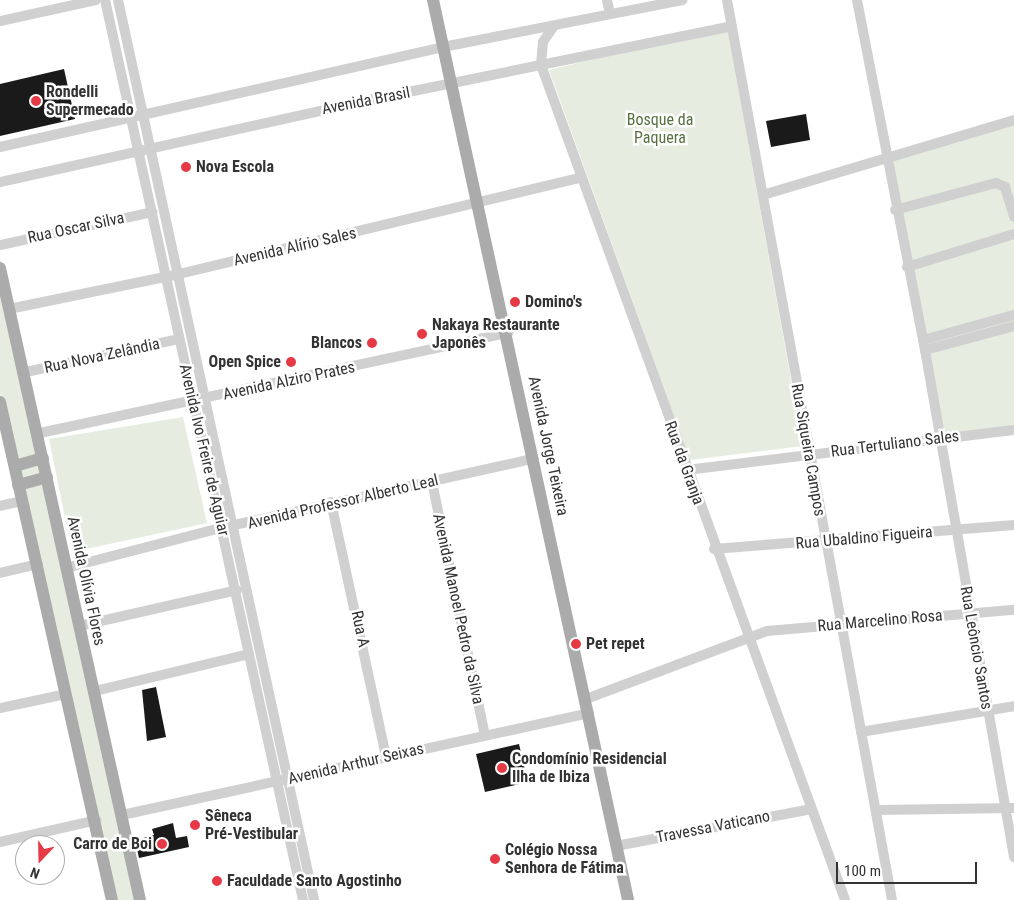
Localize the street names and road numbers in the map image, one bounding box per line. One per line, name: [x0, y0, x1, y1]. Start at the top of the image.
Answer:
street label: Avenida Brasil: [320, 83, 412, 119]
street label: Rua Oscar Silva: [26, 208, 126, 248]
street label: Avenida Alírio Sales: [232, 224, 358, 270]
street label: Rua Nova Zelândia: [43, 334, 161, 378]
street label: Avenida Alziro Prates: [221, 358, 357, 404]
street label: Avenida Ivo Freire de Aguiar: [175, 362, 233, 538]
street label: Avenida Jorge Teixeira: [524, 374, 572, 518]
street label: Rua Siqueira Campos: [787, 382, 829, 518]
street label: Rua da Granja: [660, 419, 708, 507]
street label: Rua Tertuliano Sales: [830, 427, 960, 461]
street label: Avenida Professor Alberto Leal: [246, 471, 440, 533]
street label: Avenida Manoel Pedro da Silva: [428, 512, 488, 706]
street label: Avenida Olívia Flores: [63, 515, 109, 647]
street label: Rua Ubaldino Figueira: [795, 522, 933, 554]
street label: Rua Leôncio Santos: [956, 585, 996, 711]
street label: Rua Marcelino Rosa: [817, 606, 943, 636]
street label: Rua A: [347, 609, 373, 649]
street label: Avenida Arthur Seixas: [286, 739, 426, 789]
street label: Travessa Vaticano: [654, 807, 772, 847]

